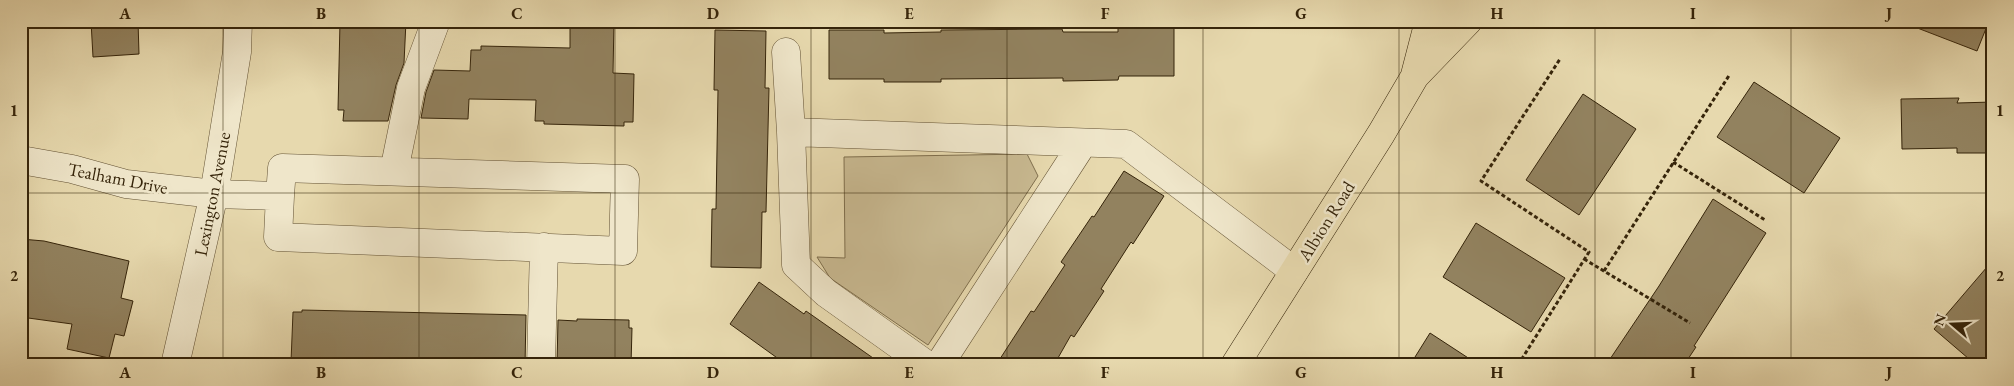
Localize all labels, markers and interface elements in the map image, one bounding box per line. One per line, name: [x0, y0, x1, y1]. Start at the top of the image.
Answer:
text: A: [118, 3, 131, 24]
text: B: [316, 3, 326, 24]
text: C: [511, 3, 523, 24]
text: D: [707, 3, 719, 24]
text: E: [904, 3, 914, 24]
text: F: [1101, 3, 1110, 24]
text: G: [1295, 3, 1307, 24]
text: H: [1491, 3, 1504, 24]
text: I: [1690, 3, 1696, 24]
text: J: [1884, 3, 1892, 24]
text: 1: [10, 100, 18, 121]
text: 1: [1996, 100, 2004, 121]
street label: Lexington Avenue: [189, 130, 235, 258]
street label: Tealham Drive: [66, 157, 170, 199]
street label: Albion Road: [1292, 176, 1360, 266]
text: 2: [10, 265, 19, 286]
text: 2: [1996, 265, 2005, 286]
north arrow: [1926, 298, 1976, 348]
text: N: [1929, 311, 1950, 328]
text: A: [118, 362, 131, 383]
text: B: [316, 362, 326, 383]
text: C: [511, 362, 523, 383]
text: D: [707, 362, 719, 383]
text: E: [904, 362, 914, 383]
text: F: [1101, 362, 1110, 383]
text: G: [1295, 362, 1307, 383]
text: H: [1491, 362, 1504, 383]
text: I: [1690, 362, 1696, 383]
text: J: [1884, 362, 1892, 383]

